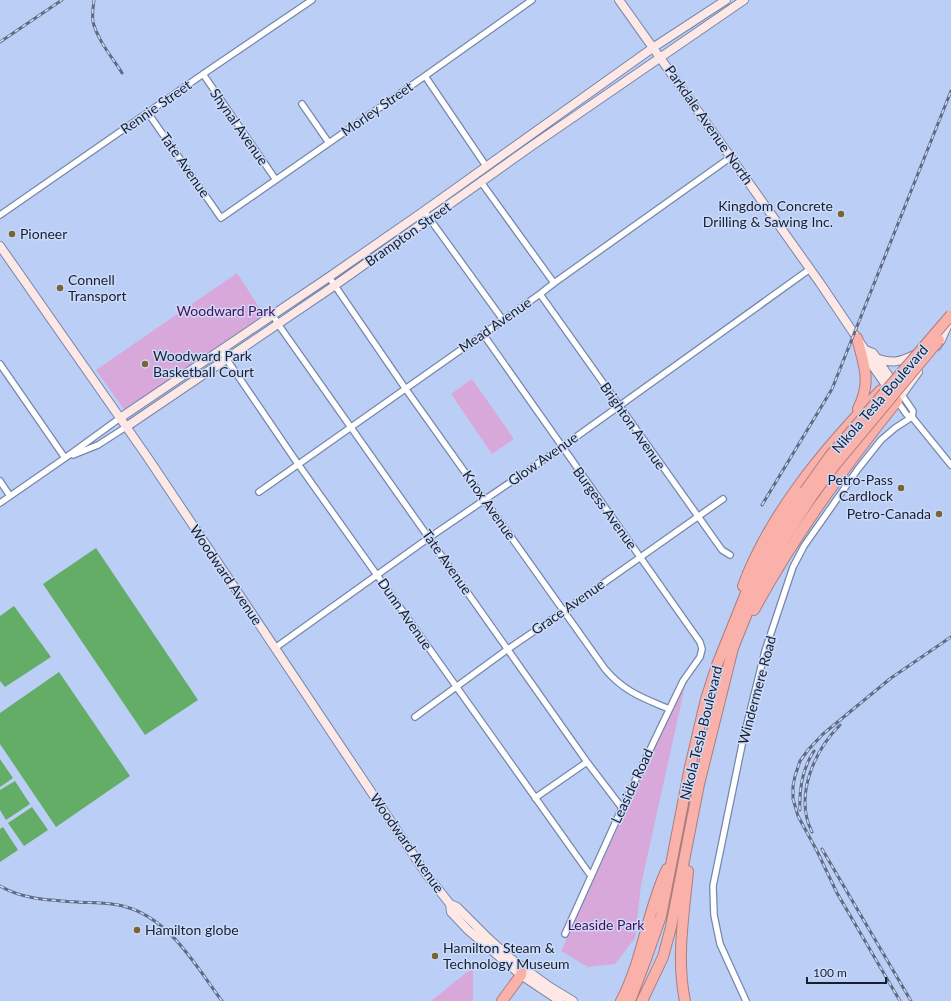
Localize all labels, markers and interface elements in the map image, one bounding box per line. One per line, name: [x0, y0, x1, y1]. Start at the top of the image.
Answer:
street label: Parkdale Avenue North: [662, 62, 757, 188]
street label: Rennie Street: [117, 76, 194, 137]
street label: Morley Street: [338, 78, 416, 140]
street label: Shynal Avenue: [207, 85, 272, 168]
street label: Tate Avenue: [157, 129, 214, 200]
place label: Kingdom Concrete Drilling & Sawing Inc.: [703, 197, 833, 230]
street label: Brampton Street: [361, 198, 454, 270]
marker: Kingdom Concrete Drilling & Sawing Inc.: [836, 209, 846, 219]
place label: Pioneer: [20, 225, 67, 242]
marker: Pioneer: [7, 229, 17, 239]
place label: Connell Transport: [68, 271, 126, 304]
marker: Connell Transport: [55, 283, 65, 293]
street label: Mead Avenue: [455, 293, 534, 356]
park label: Woodward Park: [177, 302, 276, 319]
street label: Nikola Tesla Boulevard: [828, 341, 931, 456]
place label: Woodward Park Basketball Court: [153, 347, 254, 380]
marker: Woodward Park Basketball Court: [140, 359, 150, 369]
street label: Brighton Avenue: [597, 379, 670, 473]
street label: Glow Avenue: [504, 428, 581, 489]
street label: Burgess Avenue: [570, 463, 641, 552]
street label: Knox Avenue: [459, 467, 520, 543]
place label: Petro-Pass Cardlock: [827, 471, 894, 504]
marker: Petro-Pass Cardlock: [896, 483, 906, 493]
place label: Petro-Canada: [847, 505, 931, 522]
marker: Petro-Canada: [934, 509, 944, 519]
street label: Woodward Avenue: [187, 521, 266, 628]
street label: Tate Avenue: [419, 526, 476, 597]
street label: Dunn Avenue: [375, 575, 436, 653]
street label: Grace Avenue: [528, 575, 608, 638]
street label: Windermere Road: [734, 634, 779, 746]
street label: Nikola Tesla Boulevard: [676, 664, 725, 802]
street label: Leaside Road: [607, 746, 656, 826]
street label: Woodward Avenue: [367, 790, 448, 896]
park label: Leaside Park: [568, 916, 645, 933]
place label: Hamilton globe: [145, 921, 239, 938]
marker: Hamilton globe: [132, 925, 142, 935]
place label: Hamilton Steam & Technology Museum: [443, 939, 570, 972]
marker: Hamilton Steam & Technology Museum: [430, 951, 440, 961]
scale bar: [807, 959, 886, 985]
text: 100 m: [813, 965, 847, 980]

